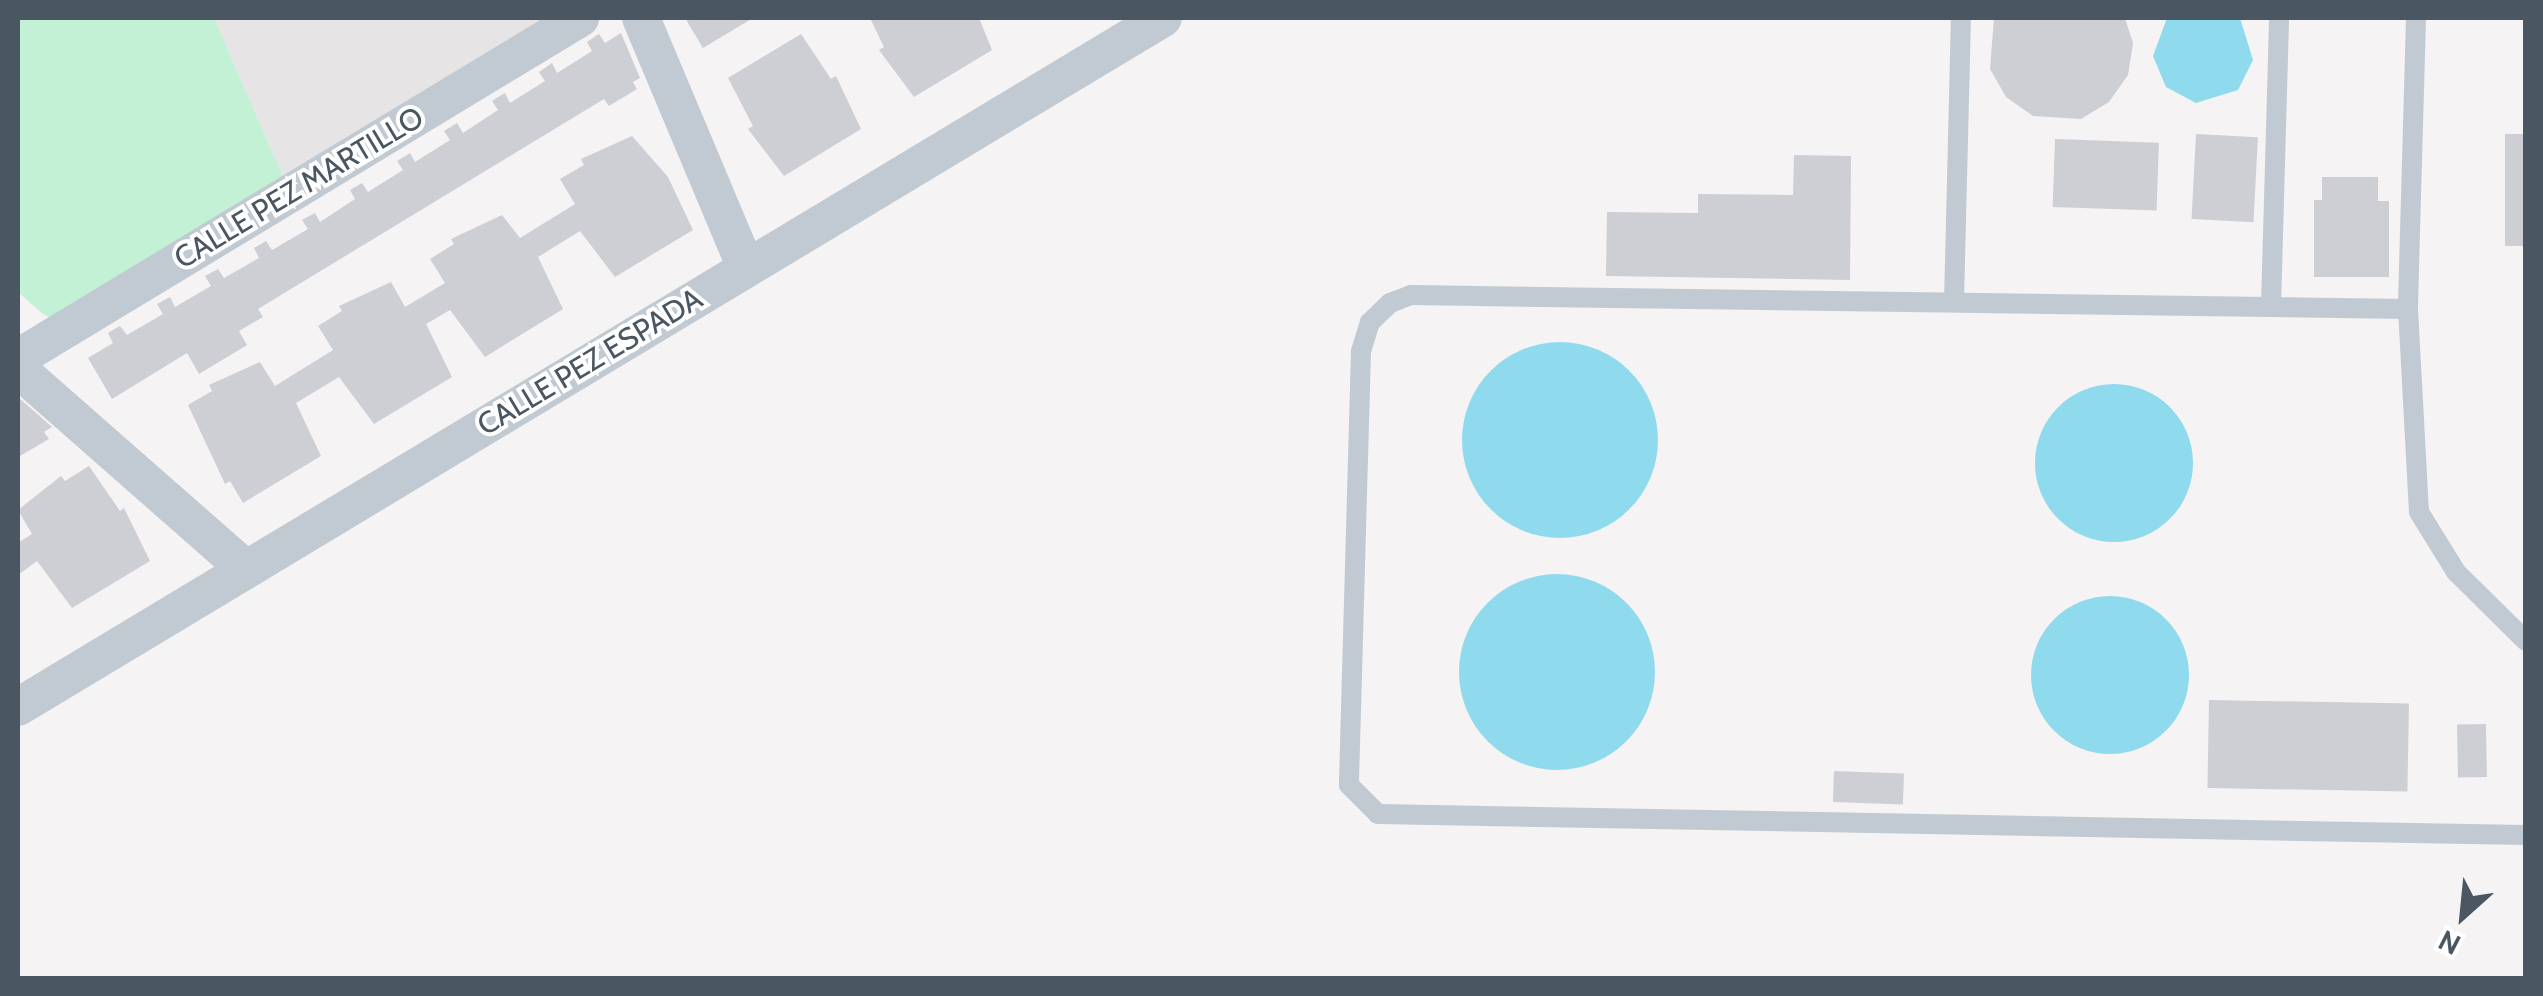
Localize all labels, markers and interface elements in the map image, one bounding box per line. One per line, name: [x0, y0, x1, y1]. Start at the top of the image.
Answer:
street label: CALLE PEZ MARTILLO: [168, 99, 430, 277]
street label: CALLE PEZ ESPADA: [471, 281, 709, 443]
north arrow: [2413, 866, 2513, 966]
text: N: [2433, 923, 2466, 962]

